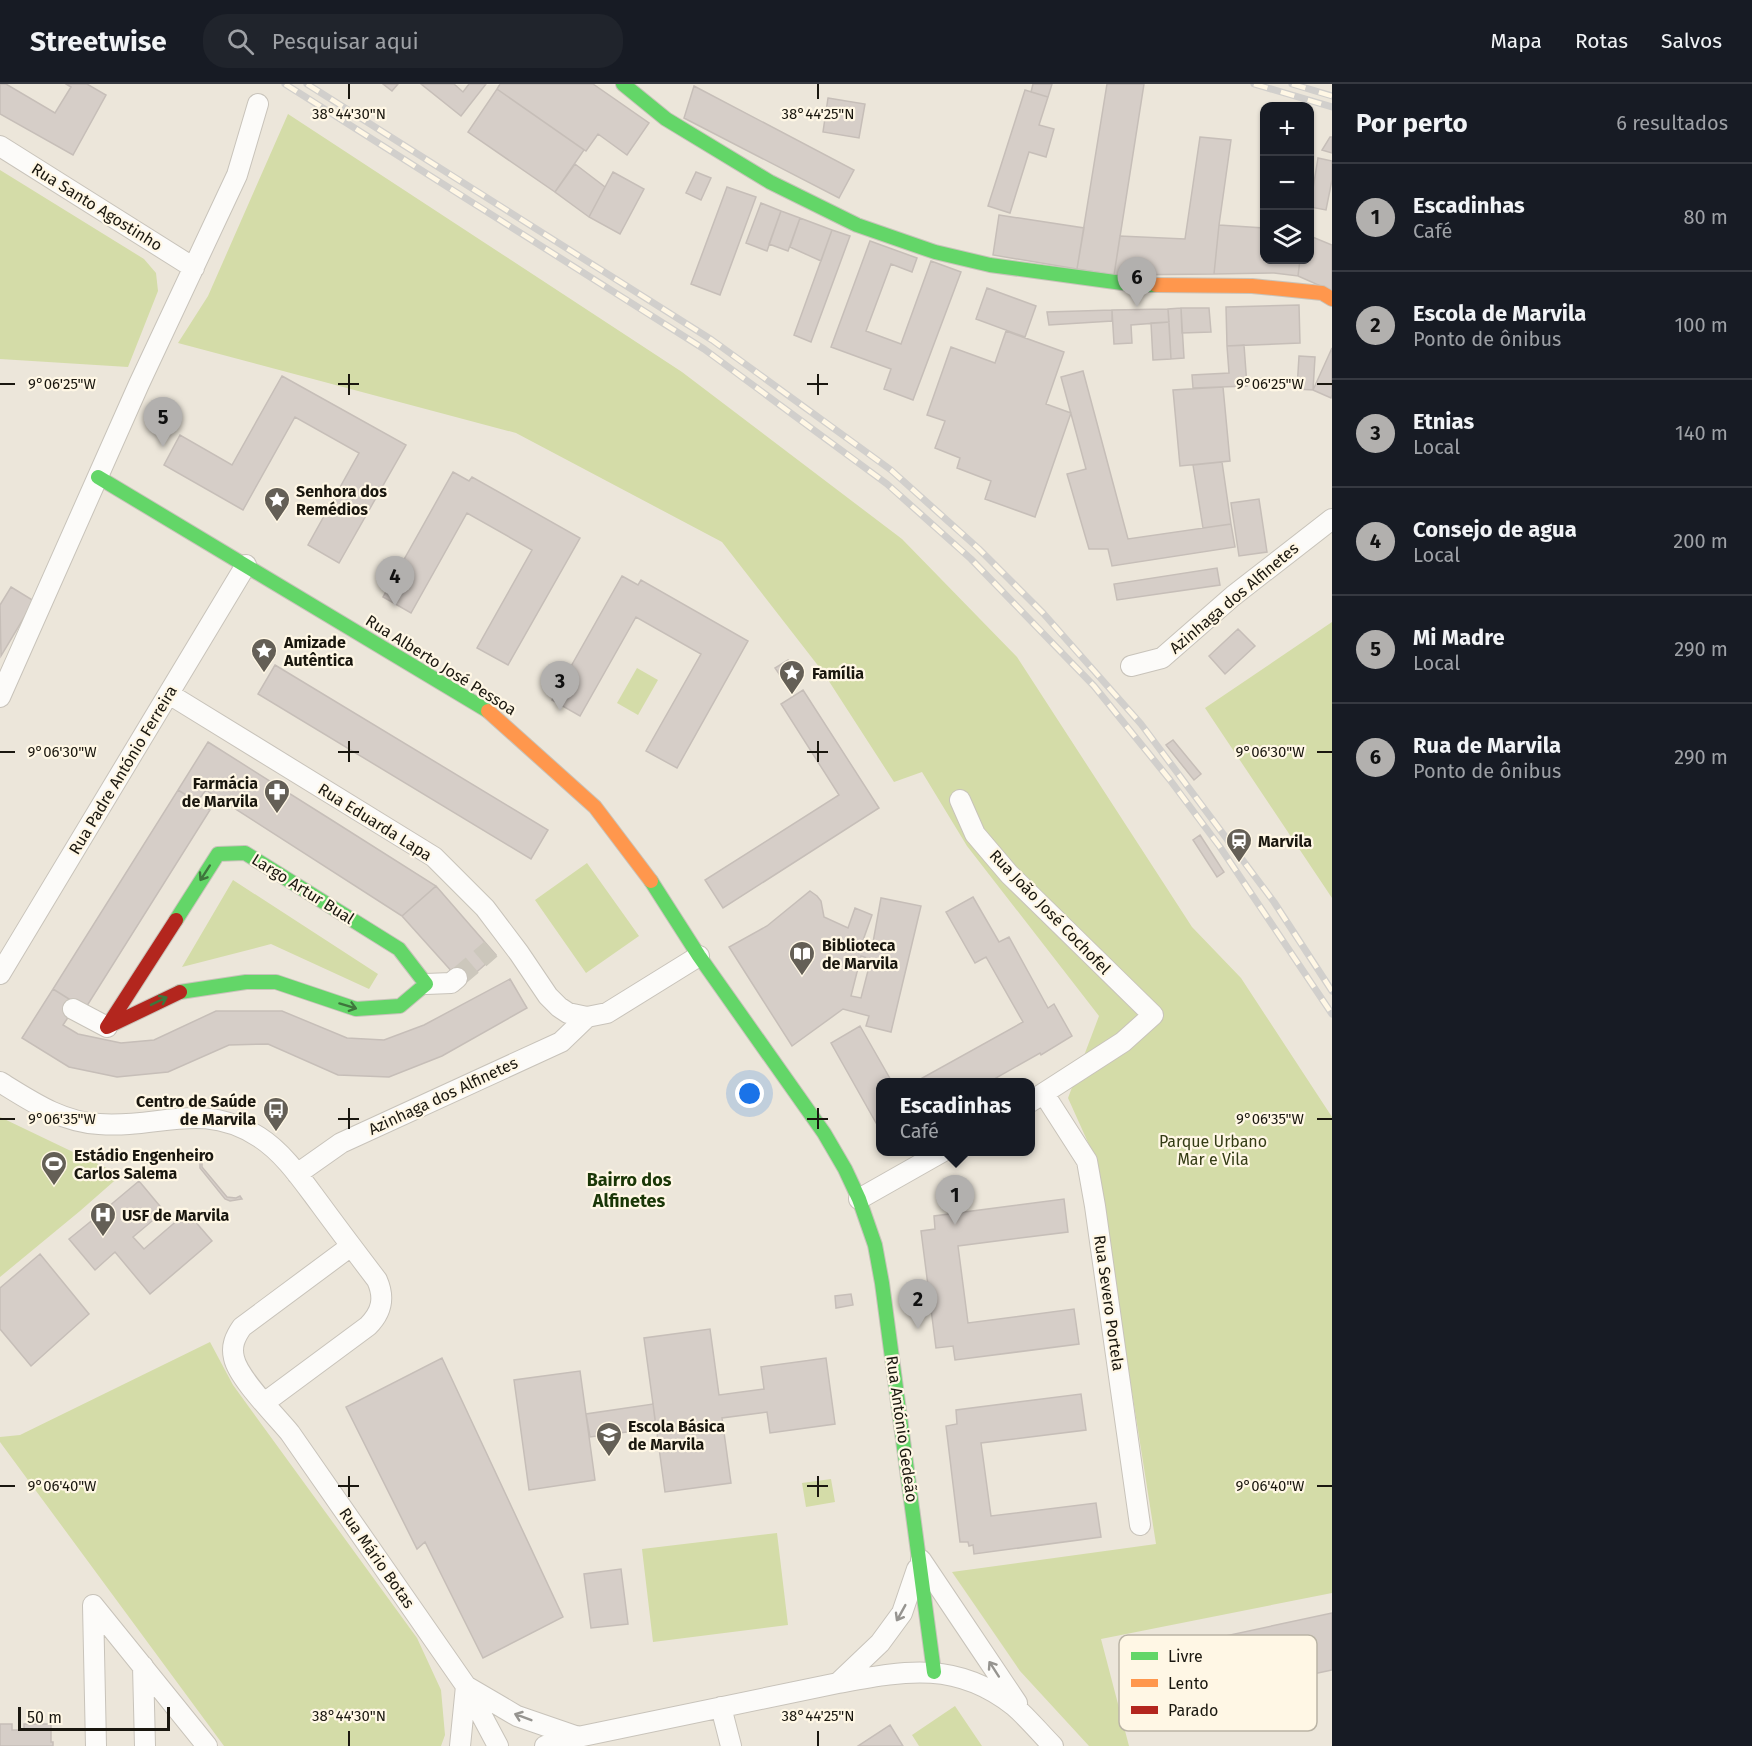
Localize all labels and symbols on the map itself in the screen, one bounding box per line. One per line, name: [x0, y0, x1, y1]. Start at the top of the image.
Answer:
text: 38°44'30"N: [312, 105, 386, 123]
text: 38°44'25"N: [782, 105, 854, 123]
street label: Rua Santo Agostinho: [28, 159, 166, 255]
pin: 6: [1118, 258, 1156, 307]
text: 9°06'25"W: [28, 375, 97, 393]
text: 9°06'25"W: [1236, 375, 1305, 393]
pin: 5: [144, 398, 182, 447]
place label: Senhora dos Remédios: [296, 482, 387, 519]
place icon: Senhora dos Remédios: [262, 485, 292, 523]
street label: Azinhaga dos Alfinetes: [1166, 539, 1302, 657]
pin: 4: [376, 556, 414, 606]
street label: Rua Alberto José Pessoa: [362, 611, 520, 719]
place label: Amizade Autêntica: [283, 633, 354, 670]
place icon: Amizade Autêntica: [249, 636, 279, 674]
place icon: Família: [777, 658, 807, 696]
pin: 3: [540, 662, 580, 711]
place label: Família: [812, 664, 864, 683]
street label: Rua Padre António Ferreira: [65, 682, 181, 858]
text: 9°06'30"W: [27, 743, 97, 761]
text: 9°06'30"W: [1235, 743, 1305, 761]
place label: Farmácia de Marvila: [182, 774, 258, 811]
pharmacy icon: Farmácia de Marvila: [262, 777, 292, 815]
street label: Rua Eduarda Lapa: [315, 779, 435, 865]
station icon: Marvila: [1224, 826, 1254, 864]
place label: Marvila: [1258, 832, 1312, 851]
street label: Rua João José Cochofel: [986, 846, 1115, 978]
street label: Largo Artur Bual: [248, 850, 358, 928]
one-way arrow: [199, 864, 211, 881]
place label: Biblioteca de Marvila: [822, 936, 898, 973]
library icon: Biblioteca de Marvila: [787, 939, 817, 977]
one-way arrow: [150, 995, 168, 1007]
one-way arrow: [338, 1001, 357, 1012]
street label: Azinhaga dos Alfinetes: [365, 1053, 521, 1139]
your location: [735, 1079, 764, 1108]
place label: Centro de Saúde de Marvila: [136, 1092, 256, 1129]
bus stop icon: Centro de Saúde de Marvila: [261, 1095, 291, 1133]
text: 9°06'35"W: [28, 1110, 97, 1128]
text: 9°06'35"W: [1236, 1110, 1305, 1128]
park label: Parque Urbano Mar e Vila: [1159, 1132, 1267, 1169]
place label: Estádio Engenheiro Carlos Salema: [74, 1146, 214, 1183]
sports icon: Estádio Engenheiro Carlos Salema: [39, 1149, 69, 1187]
district label: Bairro dos Alfinetes: [587, 1169, 672, 1212]
pin: 1: [936, 1176, 974, 1225]
hospital icon: USF de Marvila: [88, 1200, 118, 1238]
place label: USF de Marvila: [122, 1206, 229, 1225]
street label: Rua Severo Portela: [1090, 1234, 1128, 1372]
pin: 2: [898, 1280, 938, 1329]
street label: Rua António Gedeão: [882, 1354, 922, 1504]
place label: Escola Básica de Marvila: [628, 1417, 725, 1454]
school or university icon: Escola Básica de Marvila: [594, 1420, 624, 1458]
text: 9°06'40"W: [27, 1477, 97, 1495]
text: 9°06'40"W: [1235, 1477, 1305, 1495]
street label: Rua Mário Botas: [335, 1504, 419, 1612]
one-way arrow: [895, 1604, 907, 1621]
legend: [1119, 1635, 1317, 1731]
text: Livre: [1168, 1647, 1203, 1666]
one-way arrow: [988, 1661, 1000, 1677]
text: Lento: [1168, 1674, 1209, 1693]
text: Parado: [1168, 1701, 1218, 1720]
scale bar: [18, 1704, 170, 1732]
text: 38°44'30"N: [312, 1707, 386, 1725]
text: 38°44'25"N: [782, 1707, 854, 1725]
one-way arrow: [514, 1711, 533, 1722]

